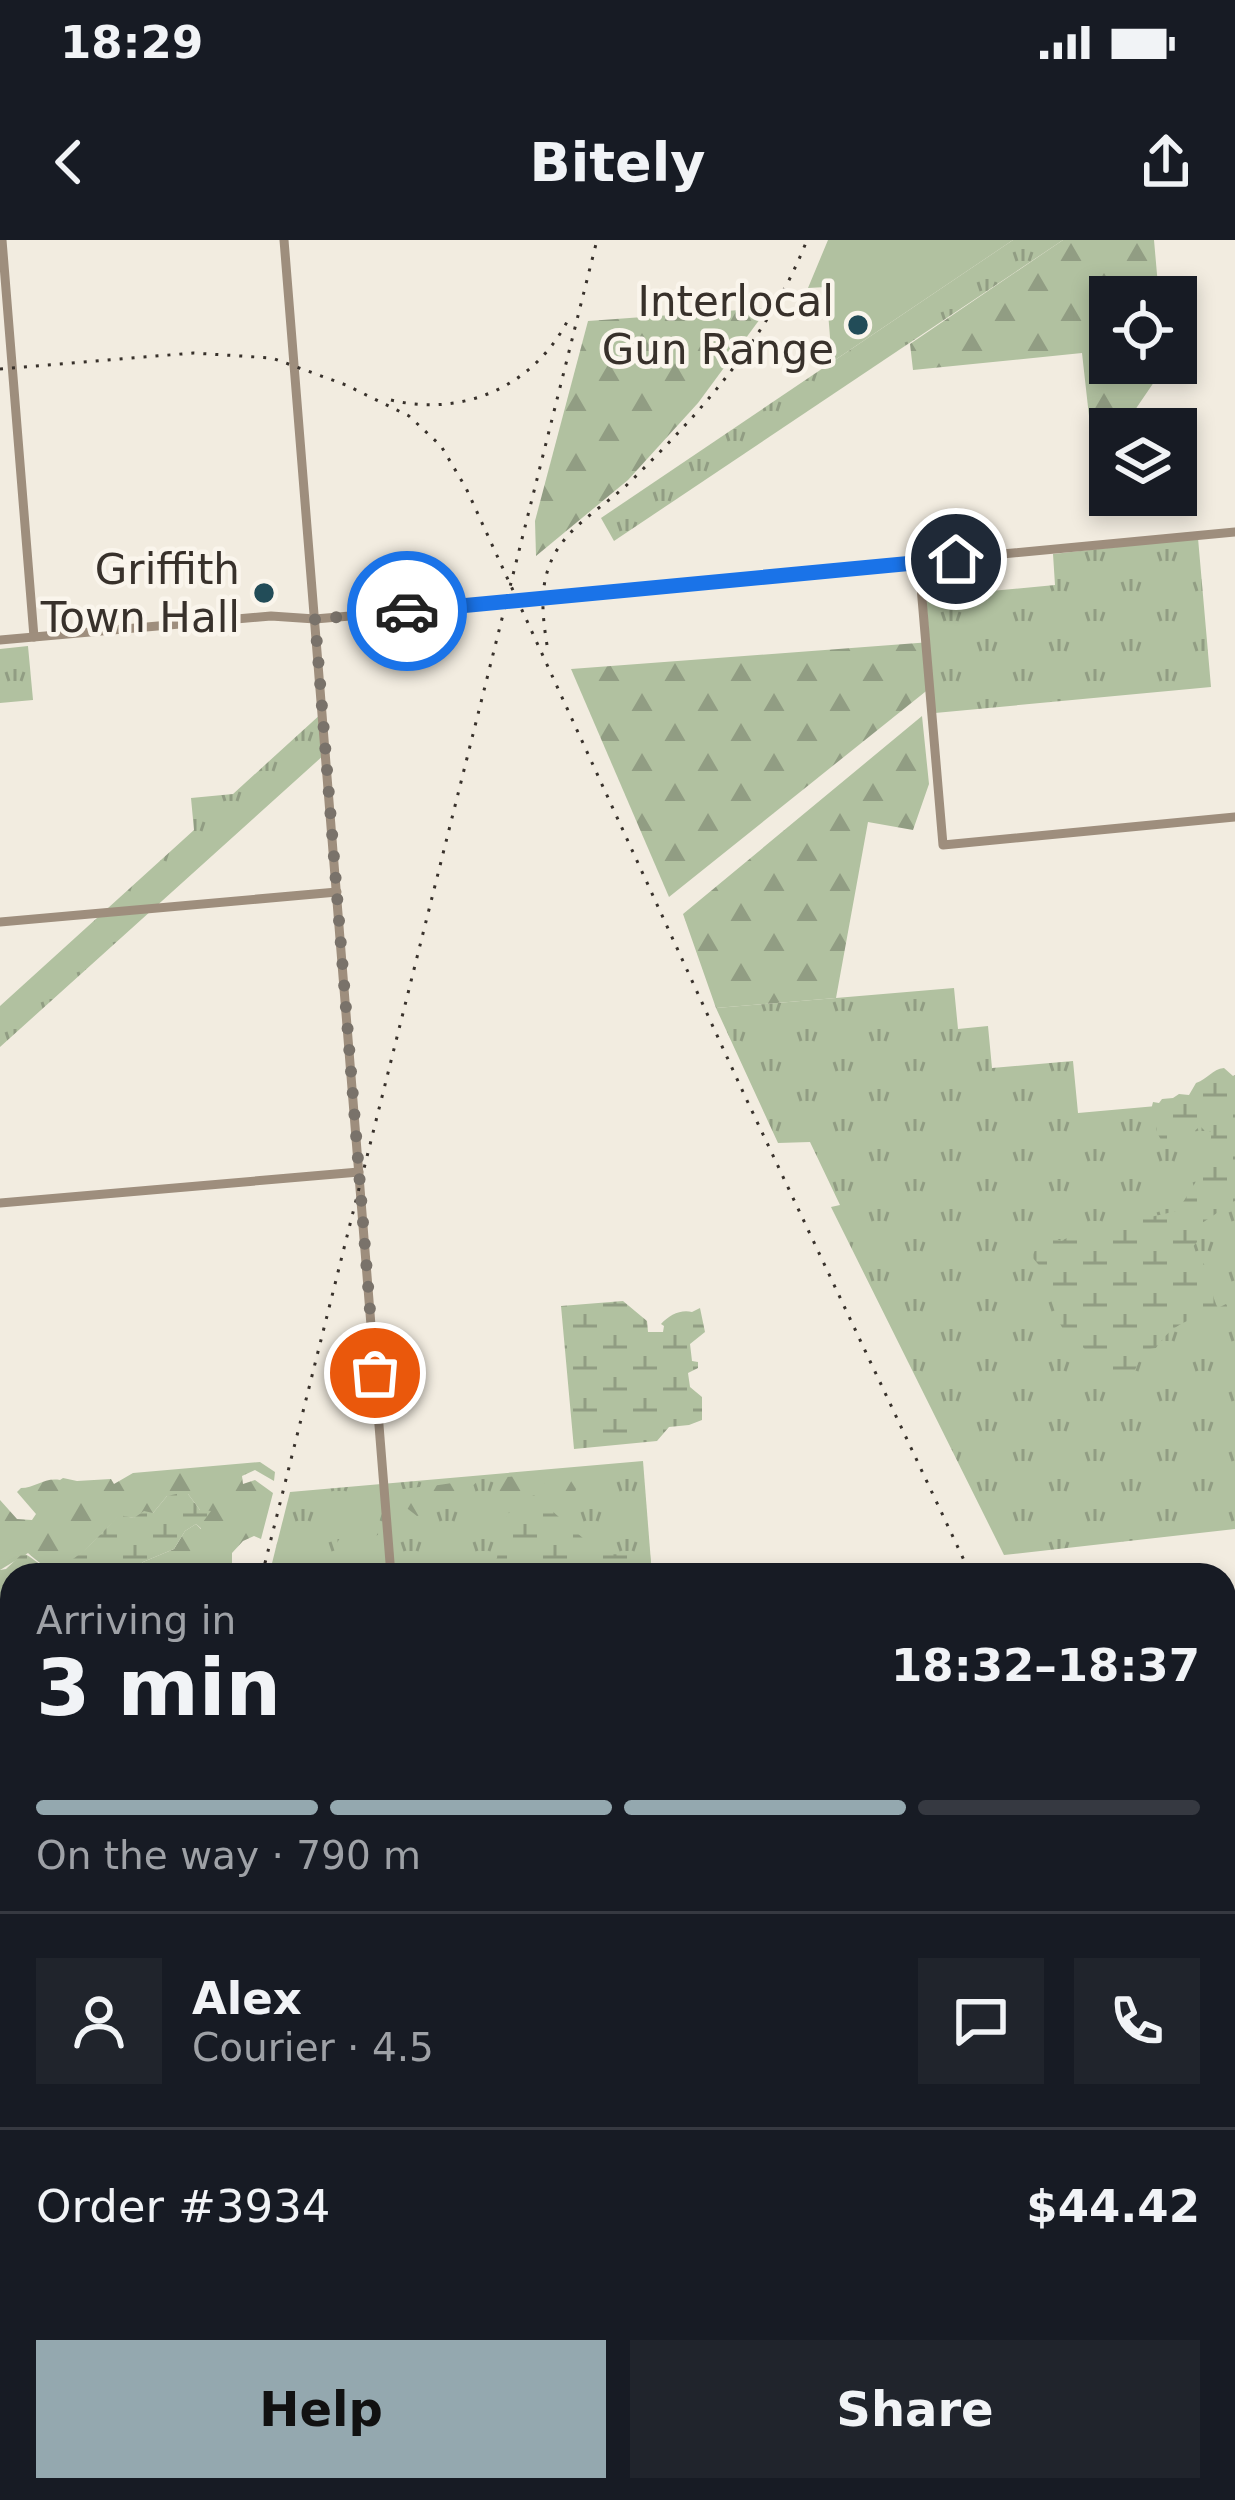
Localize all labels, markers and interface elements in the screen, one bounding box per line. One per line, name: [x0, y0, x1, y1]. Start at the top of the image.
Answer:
text: 18:29: [60, 16, 203, 69]
icon: back: [36, 129, 102, 195]
icon: share: [1133, 129, 1199, 195]
text: Bitely: [530, 131, 705, 194]
map controls: [1089, 276, 1197, 516]
button: locate: [1089, 276, 1197, 384]
place label: Interlocal Gun Range: [602, 277, 834, 374]
marker: Interlocal Gun Range: [845, 312, 871, 338]
button: layers: [1089, 408, 1197, 516]
pin: [905, 508, 1007, 610]
icon: home: [923, 526, 989, 592]
place label: Griffith Town Hall: [40, 545, 240, 642]
courier: [347, 551, 467, 671]
icon: car: [374, 578, 440, 644]
marker: Griffith Town Hall: [251, 580, 277, 606]
pin: [324, 1322, 426, 1424]
icon: bag: [342, 1340, 408, 1406]
text: Arriving in: [36, 1598, 236, 1643]
text: 18:32–18:37: [891, 1639, 1200, 1692]
text: 3 min: [36, 1643, 281, 1733]
text: On the way · 790 m: [36, 1833, 421, 1878]
button: person: [36, 1958, 162, 2084]
button: chat: [918, 1958, 1044, 2084]
button: phone: [1074, 1958, 1200, 2084]
text: Alex: [192, 1972, 302, 2025]
text: Courier · 4.5: [192, 2025, 434, 2070]
text: Order #3934: [36, 2180, 330, 2233]
text: $44.42: [1026, 2180, 1200, 2233]
button: Help: [36, 2340, 606, 2478]
button: Share: [630, 2340, 1200, 2478]

